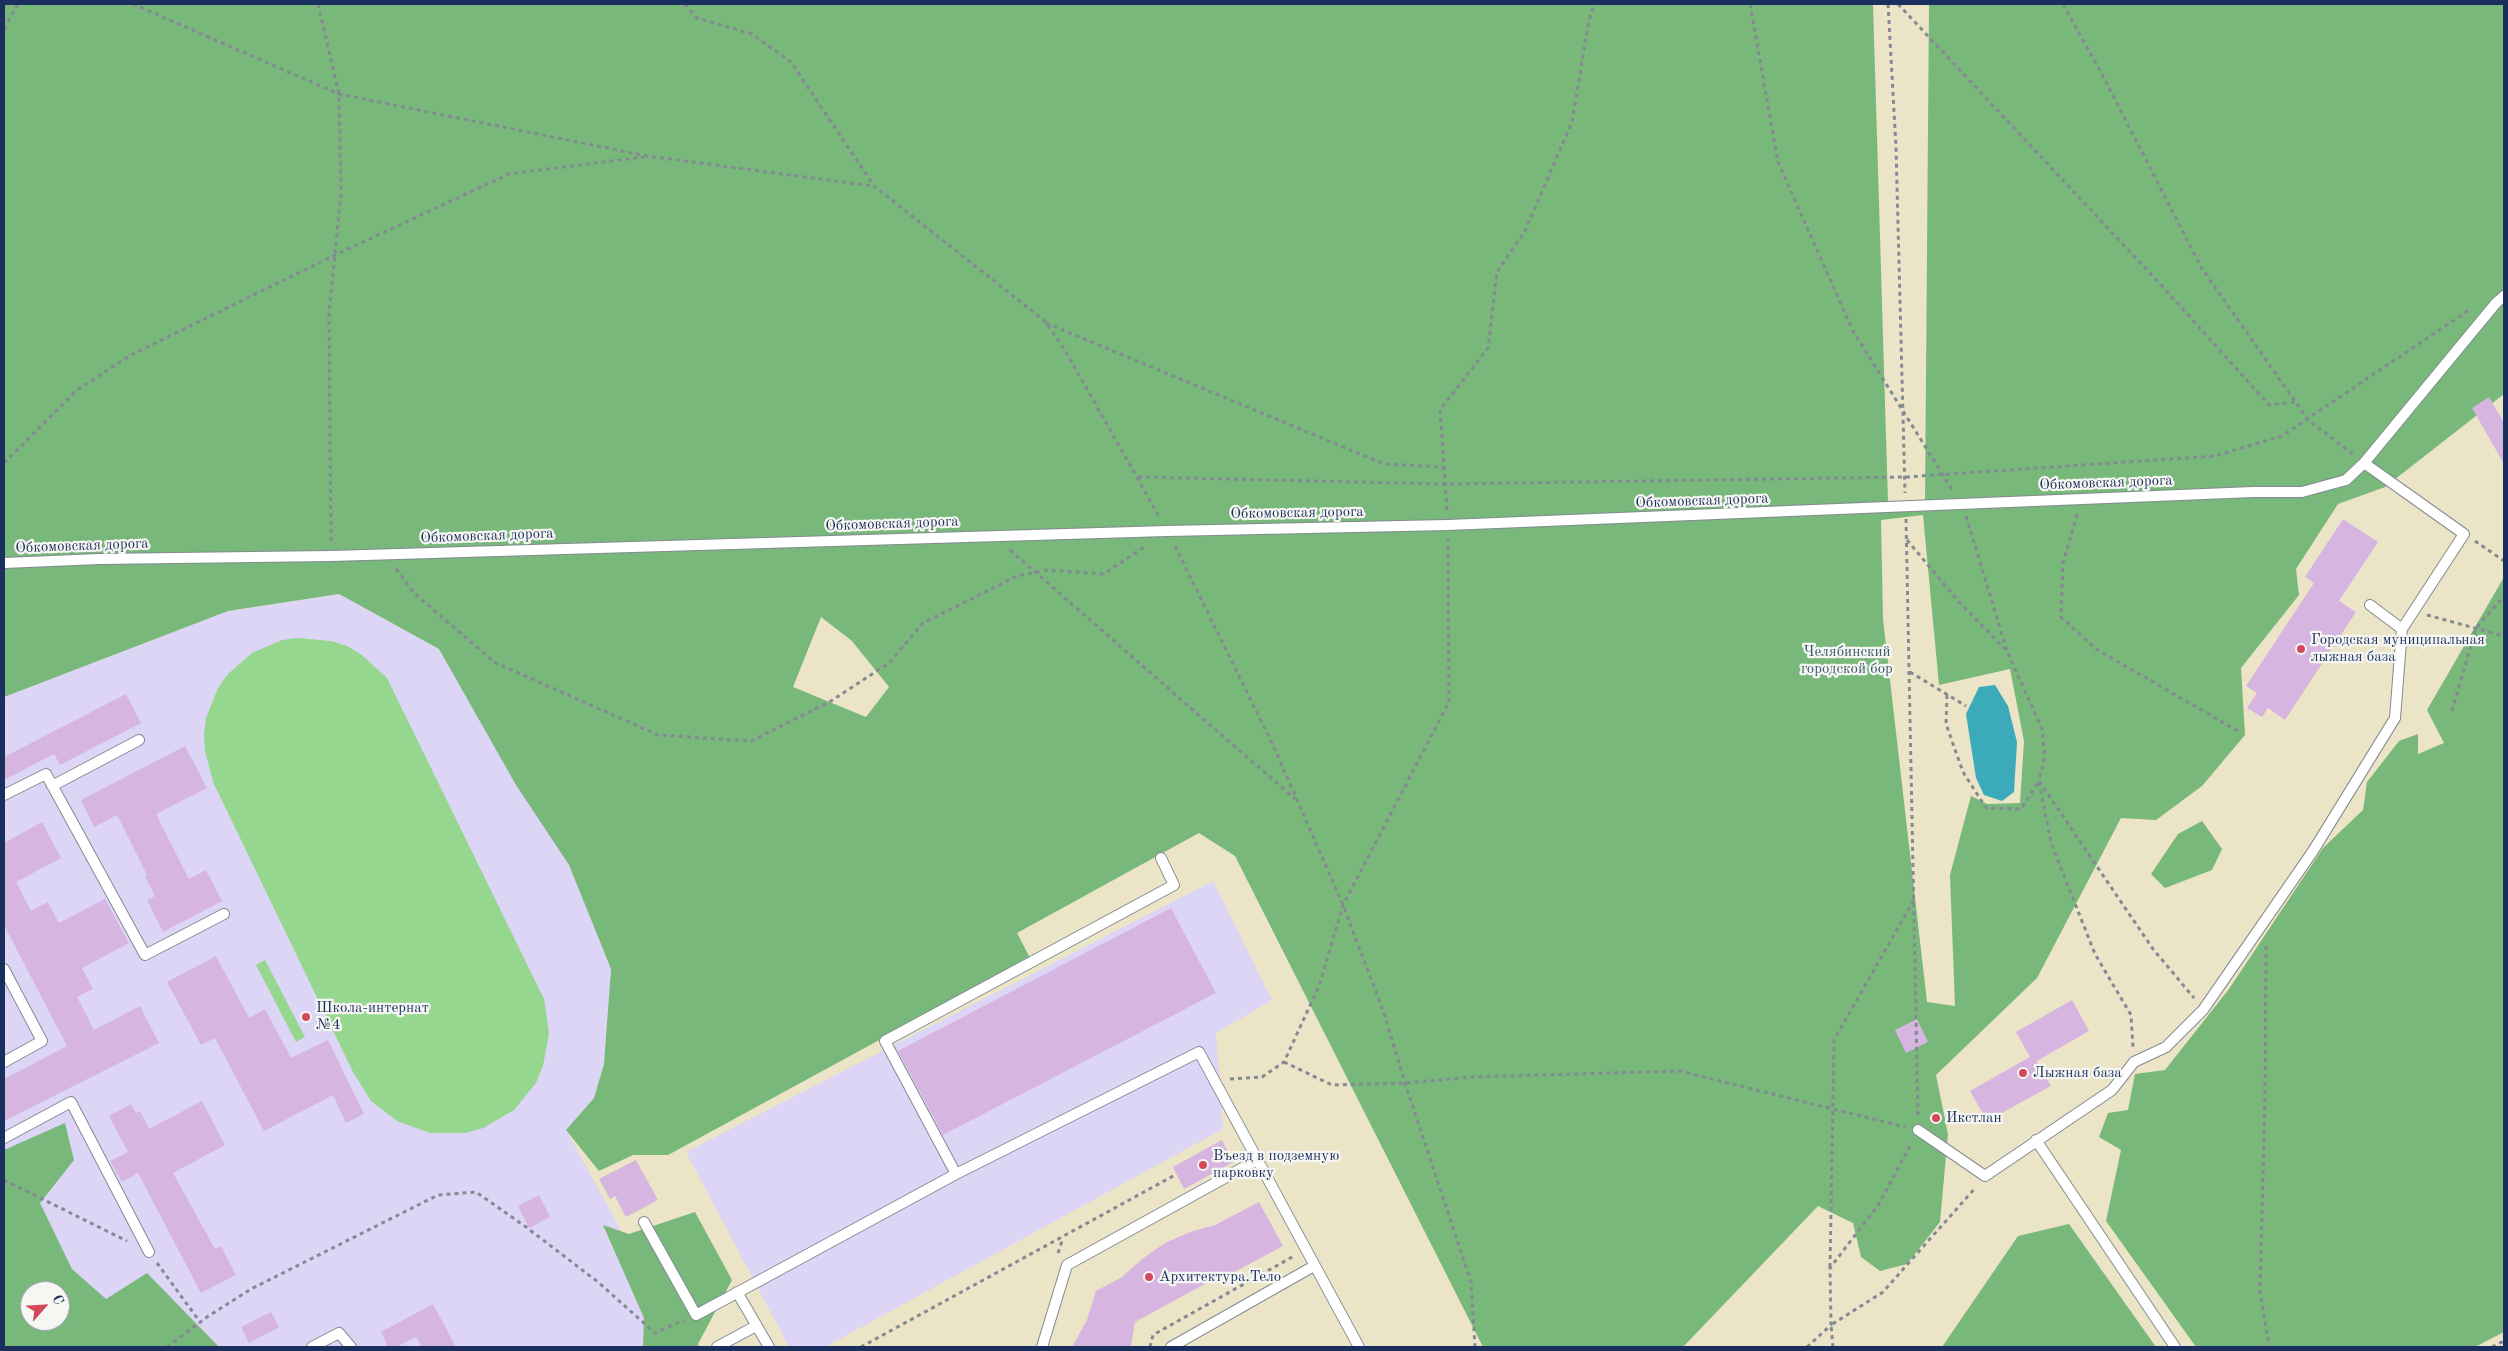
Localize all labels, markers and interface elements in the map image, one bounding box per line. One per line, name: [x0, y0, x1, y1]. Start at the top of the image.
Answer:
street label: Обкомовская дорога: [2039, 472, 2173, 494]
street label: Обкомовская дорога: [1635, 490, 1769, 512]
street label: Обкомовская дорога: [1230, 503, 1364, 523]
street label: Обкомовская дорога: [825, 513, 959, 535]
street label: Обкомовская дорога: [420, 525, 554, 547]
street label: Обкомовская дорога: [15, 535, 149, 557]
place label: Городская муниципальная лыжная база: [2311, 631, 2485, 666]
park label: Челябинский городской бор: [1801, 643, 1893, 678]
marker: Городская муниципальная лыжная база: [2295, 643, 2307, 655]
place label: Школа-интернат №4: [316, 999, 429, 1034]
marker: Школа-интернат №4: [300, 1011, 312, 1023]
place label: Лыжная база: [2033, 1064, 2122, 1082]
marker: Лыжная база: [2017, 1067, 2029, 1079]
place label: Икстлан: [1946, 1109, 2002, 1127]
marker: Икстлан: [1930, 1112, 1942, 1124]
place label: Въезд в подземную парковку: [1213, 1147, 1339, 1182]
marker: Въезд в подземную парковку: [1197, 1159, 1209, 1171]
place label: Архитектура.Тело: [1159, 1268, 1281, 1286]
marker: Архитектура.Тело: [1143, 1271, 1155, 1283]
north arrow: [20, 1281, 70, 1331]
text: С: [49, 1293, 66, 1307]

